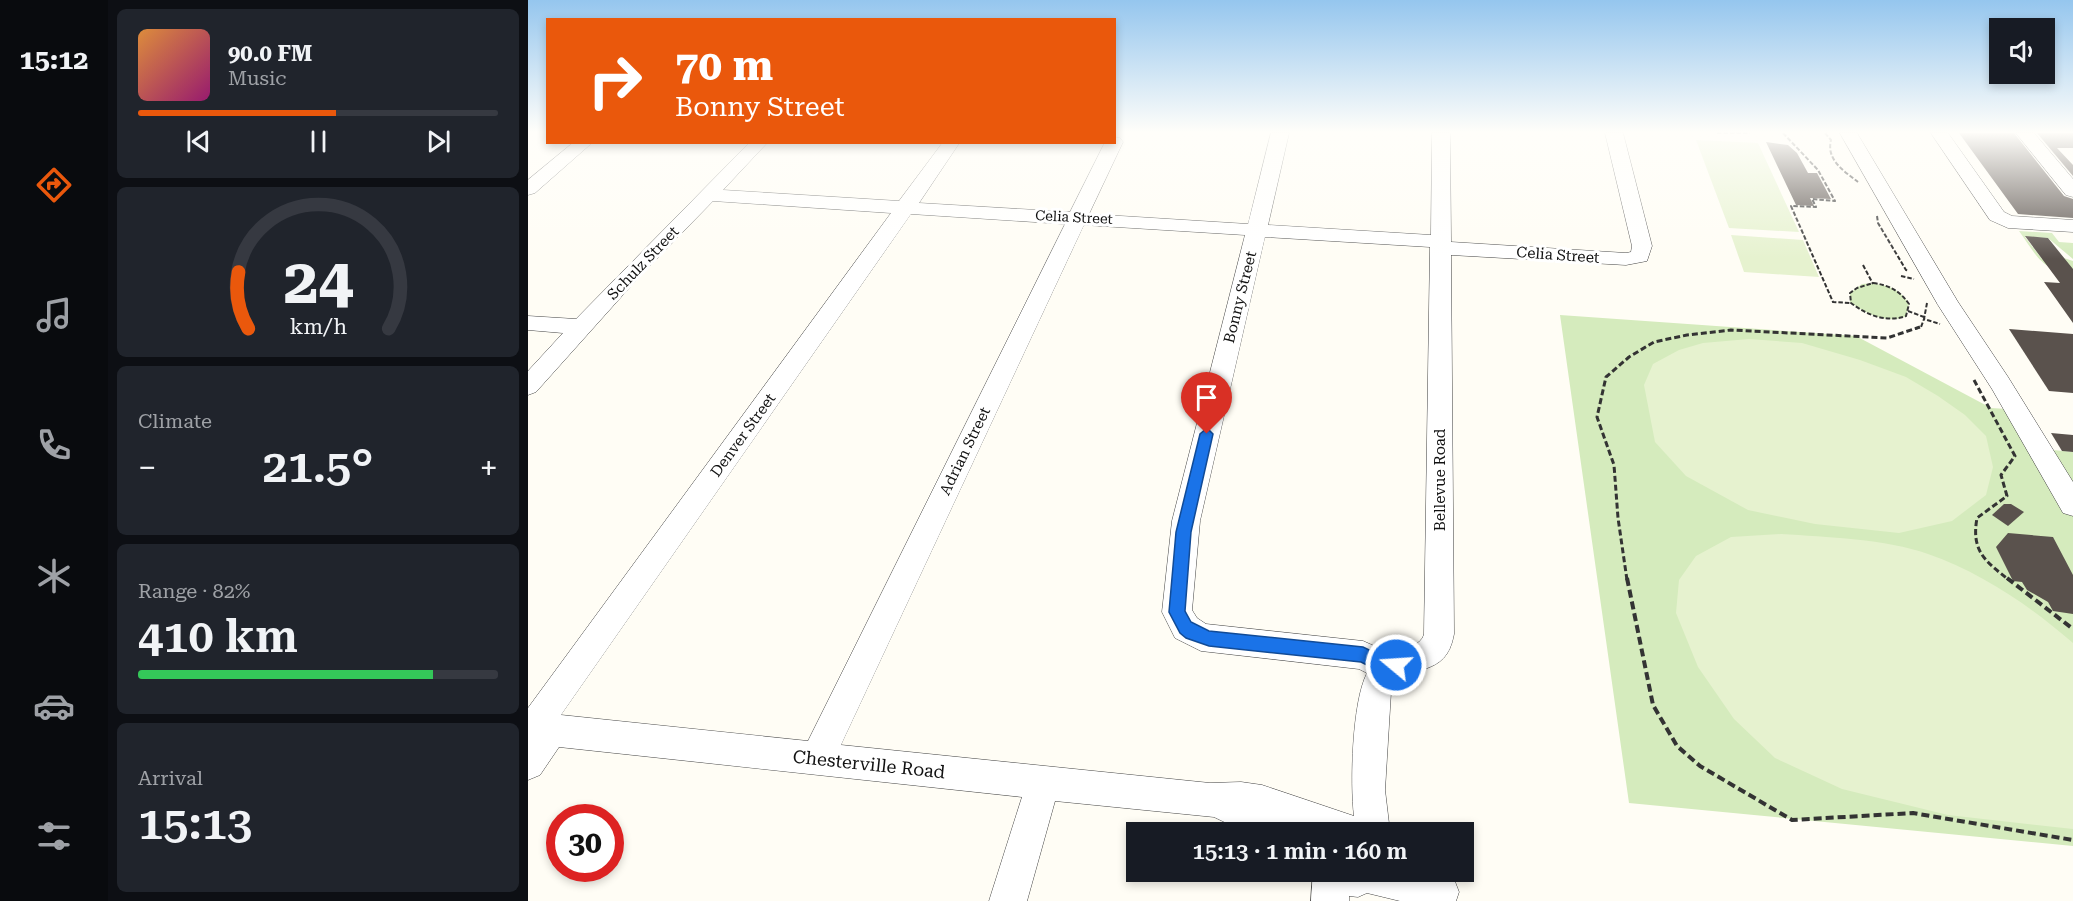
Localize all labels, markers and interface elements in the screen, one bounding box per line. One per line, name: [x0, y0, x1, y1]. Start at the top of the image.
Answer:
map controls: [1989, 18, 2055, 84]
button: sound: [1989, 18, 2055, 84]
text: 90.0 FM: [228, 41, 312, 66]
text: 70 m: [675, 41, 773, 90]
icon: right: [576, 42, 654, 120]
text: 15:12: [20, 44, 88, 76]
text: Music: [228, 66, 287, 90]
text: Bonny Street: [675, 91, 845, 123]
icon: previous: [182, 125, 215, 158]
icon: pause: [302, 125, 335, 158]
icon: next: [422, 125, 455, 158]
icon: directions: [33, 164, 75, 206]
street label: Celia Street: [1035, 207, 1113, 227]
street label: Schulz Street: [603, 222, 683, 304]
street label: Celia Street: [1516, 243, 1601, 267]
text: 24: [283, 245, 353, 318]
street label: Bonny Street: [1220, 249, 1260, 345]
icon: music: [33, 294, 75, 336]
text: km/h: [289, 315, 347, 340]
pin: [1181, 372, 1232, 434]
icon: arrive: [1190, 381, 1223, 414]
street label: Denver Street: [707, 389, 780, 480]
street label: Adrian Street: [936, 404, 994, 498]
text: Climate: [138, 409, 212, 433]
icon: phone: [33, 424, 75, 466]
street label: Bellevue Road: [1431, 428, 1449, 531]
text: 21.5°: [262, 440, 374, 493]
text: −: [138, 448, 156, 487]
text: +: [480, 448, 498, 487]
icon: climate: [33, 555, 75, 597]
text: Range · 82%: [138, 579, 250, 603]
text: 410 km: [138, 610, 298, 663]
position arrow: [1364, 633, 1428, 697]
icon: car: [33, 685, 75, 727]
street label: Chesterville Road: [792, 746, 947, 782]
text: Arrival: [138, 766, 203, 790]
text: 15:13: [138, 797, 252, 850]
speed limit sign: 30: [546, 804, 624, 882]
icon: filters: [33, 815, 75, 857]
text: 15:13 · 1 min · 160 m: [1193, 839, 1407, 864]

